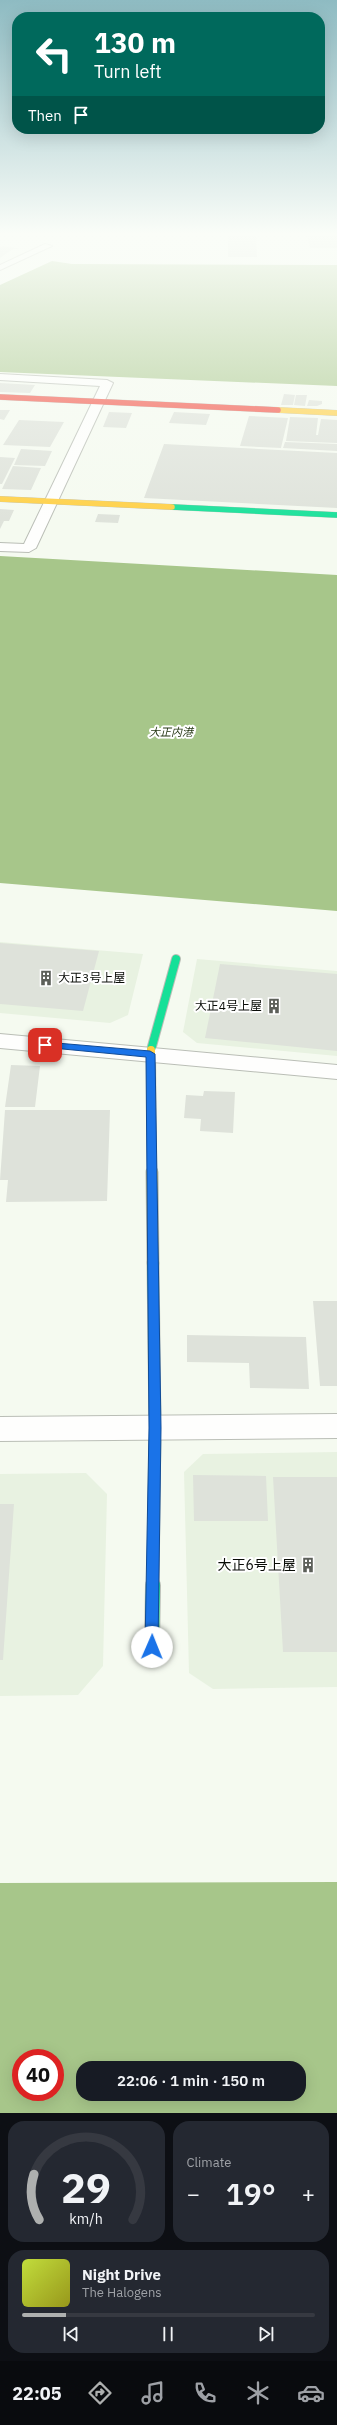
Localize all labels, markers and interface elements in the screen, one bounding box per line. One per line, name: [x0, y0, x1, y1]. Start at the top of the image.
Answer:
text: 130 m: [94, 24, 176, 61]
icon: left: [28, 28, 80, 80]
text: Turn left: [94, 60, 162, 83]
icon: arrive: [70, 104, 92, 126]
text: Then: [28, 106, 62, 125]
water label: 大正内港: [149, 725, 195, 739]
building icon: 大正3号上屋: [37, 969, 55, 987]
place label: 大正3号上屋: [58, 970, 125, 985]
building icon: 大正4号上屋: [265, 997, 283, 1015]
place label: 大正4号上屋: [195, 998, 262, 1013]
pin: [28, 1028, 62, 1062]
icon: arrive: [34, 1034, 56, 1056]
place label: 大正6号上屋: [218, 1556, 296, 1574]
building icon: 大正6号上屋: [299, 1556, 317, 1574]
position arrow: [131, 1626, 173, 1668]
speed limit sign: 40: [12, 2049, 64, 2101]
text: 22:06 · 1 min · 150 m: [117, 2071, 265, 2090]
text: Climate: [187, 2154, 231, 2171]
text: 29: [61, 2159, 111, 2213]
text: 19°: [226, 2174, 276, 2213]
text: −: [187, 2179, 200, 2208]
text: +: [302, 2179, 315, 2208]
text: km/h: [69, 2208, 103, 2227]
text: Night Drive: [82, 2265, 161, 2284]
text: The Halogens: [82, 2284, 162, 2301]
icon: previous: [60, 2323, 82, 2345]
icon: pause: [157, 2323, 179, 2345]
icon: next: [255, 2323, 277, 2345]
icon: directions: [86, 2379, 114, 2407]
icon: music: [139, 2379, 167, 2407]
icon: phone: [191, 2379, 219, 2407]
icon: climate: [244, 2379, 272, 2407]
icon: car: [297, 2379, 325, 2407]
text: 22:05: [12, 2382, 61, 2405]

